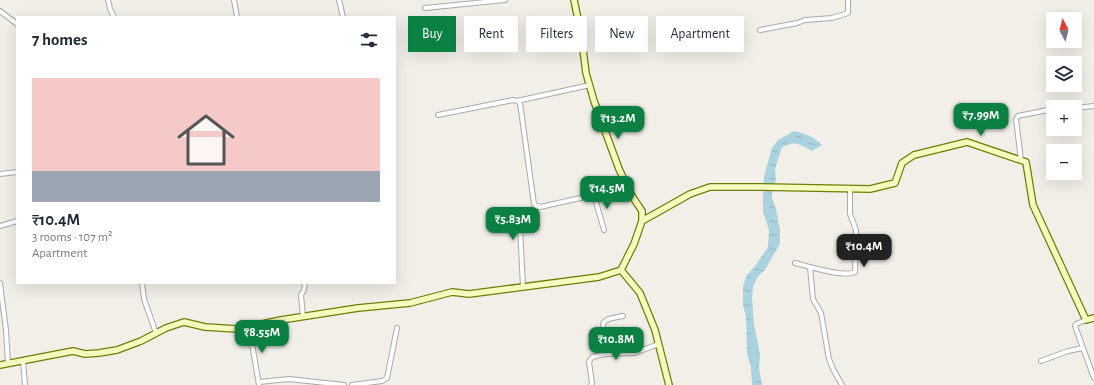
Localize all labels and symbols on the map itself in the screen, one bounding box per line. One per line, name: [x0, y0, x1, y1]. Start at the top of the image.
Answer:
north arrow: [1046, 12, 1082, 48]
pin: ₹7.99M: [948, 103, 1014, 137]
pin: ₹13.2M: [585, 106, 651, 140]
pin: ₹14.5M: [574, 176, 640, 210]
pin: ₹5.83M: [480, 207, 546, 241]
pin: ₹10.4M: [831, 234, 897, 268]
pin: ₹8.55M: [229, 320, 295, 354]
pin: ₹10.8M: [583, 327, 649, 361]

